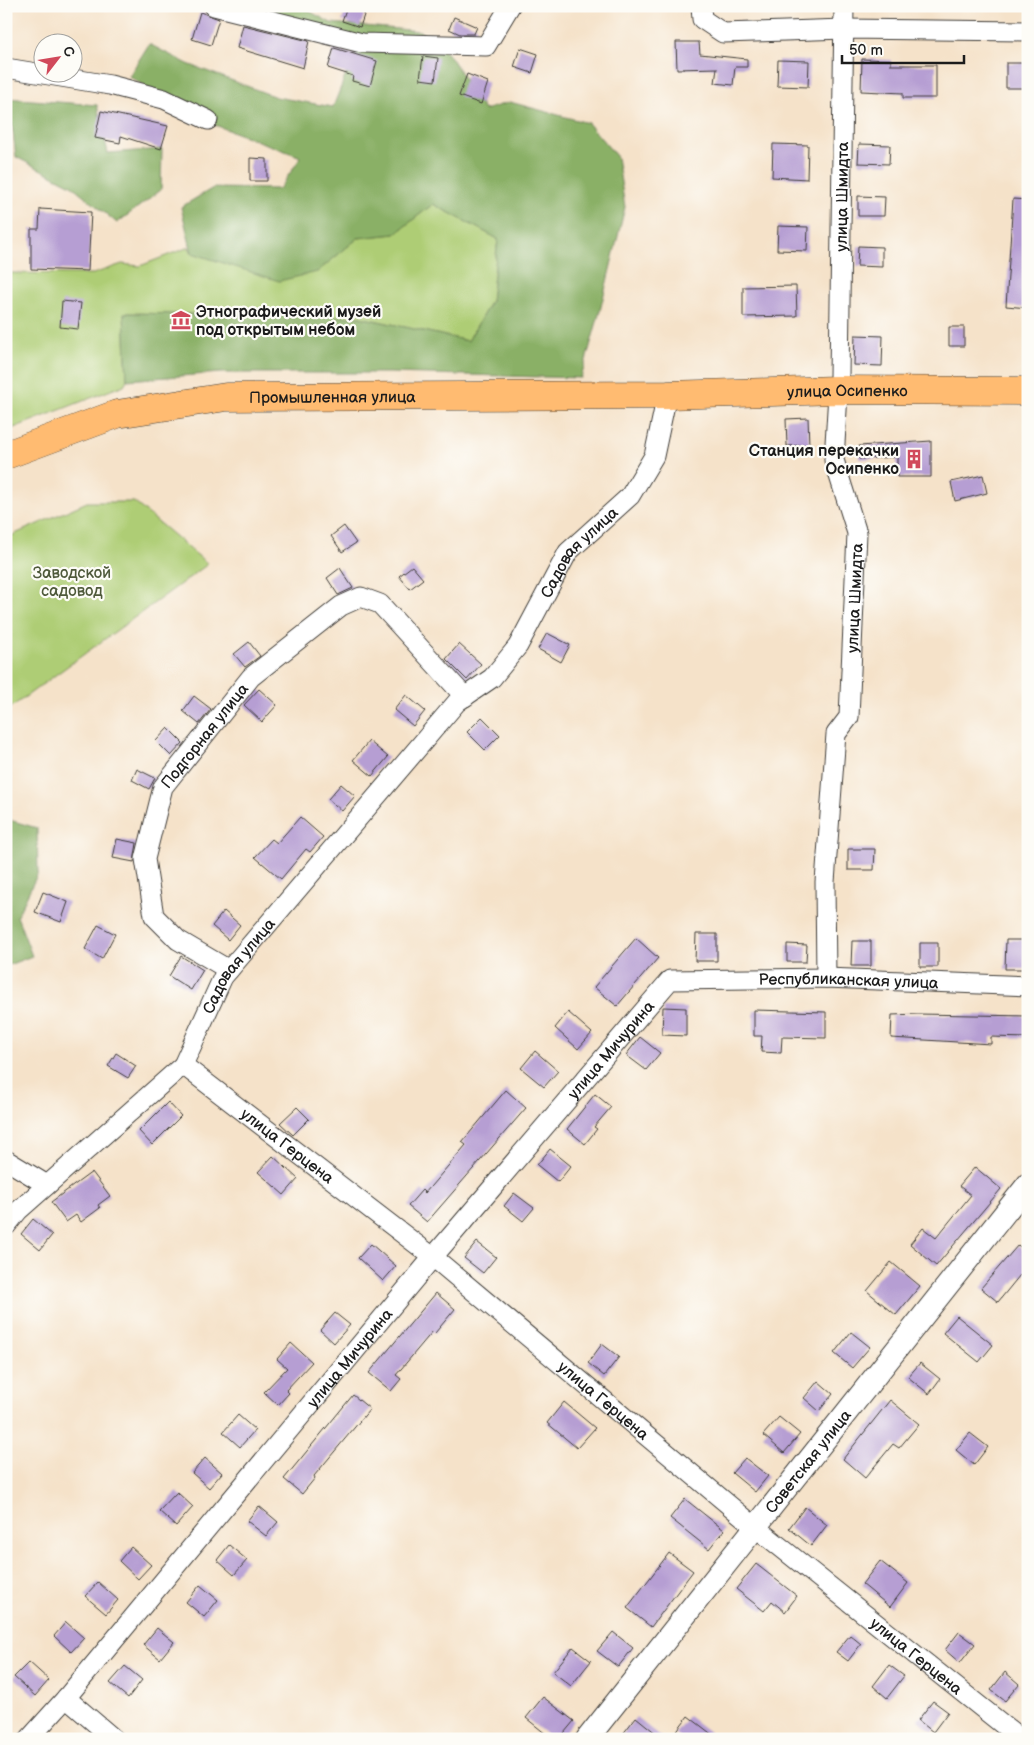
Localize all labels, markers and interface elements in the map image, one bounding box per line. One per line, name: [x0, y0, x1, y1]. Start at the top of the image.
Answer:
north arrow: [32, 32, 82, 82]
scale bar: [842, 32, 964, 64]
text: 50 m: [849, 41, 883, 60]
text: С: [59, 43, 79, 60]
street label: улица Шмидта: [833, 141, 853, 252]
place label: Этнографический музей под открытым небом: [196, 303, 381, 340]
museum icon: Этнографический музей под открытым небом: [170, 309, 192, 331]
street label: улица Осипенко: [787, 382, 908, 402]
street label: Промышленная улица: [249, 388, 416, 408]
place label: Станция перекачки Осипенко: [749, 442, 899, 479]
building icon: Станция перекачки Осипенко: [903, 448, 925, 470]
street label: Садовая улица: [537, 503, 623, 602]
street label: улица Шмидта: [844, 542, 868, 653]
park label: Заводской садовод: [33, 564, 111, 601]
street label: Подгорная улица: [158, 680, 253, 793]
street label: Садовая улица: [200, 915, 280, 1017]
street label: Республиканская улица: [758, 970, 939, 993]
street label: улица Мичурина: [564, 997, 659, 1103]
street label: улица Герцена: [236, 1105, 338, 1189]
street label: улица Мичурина: [304, 1305, 397, 1412]
street label: улица Герцена: [554, 1358, 652, 1445]
street label: Советская улица: [762, 1406, 856, 1518]
street label: улица Герцена: [866, 1614, 966, 1700]

